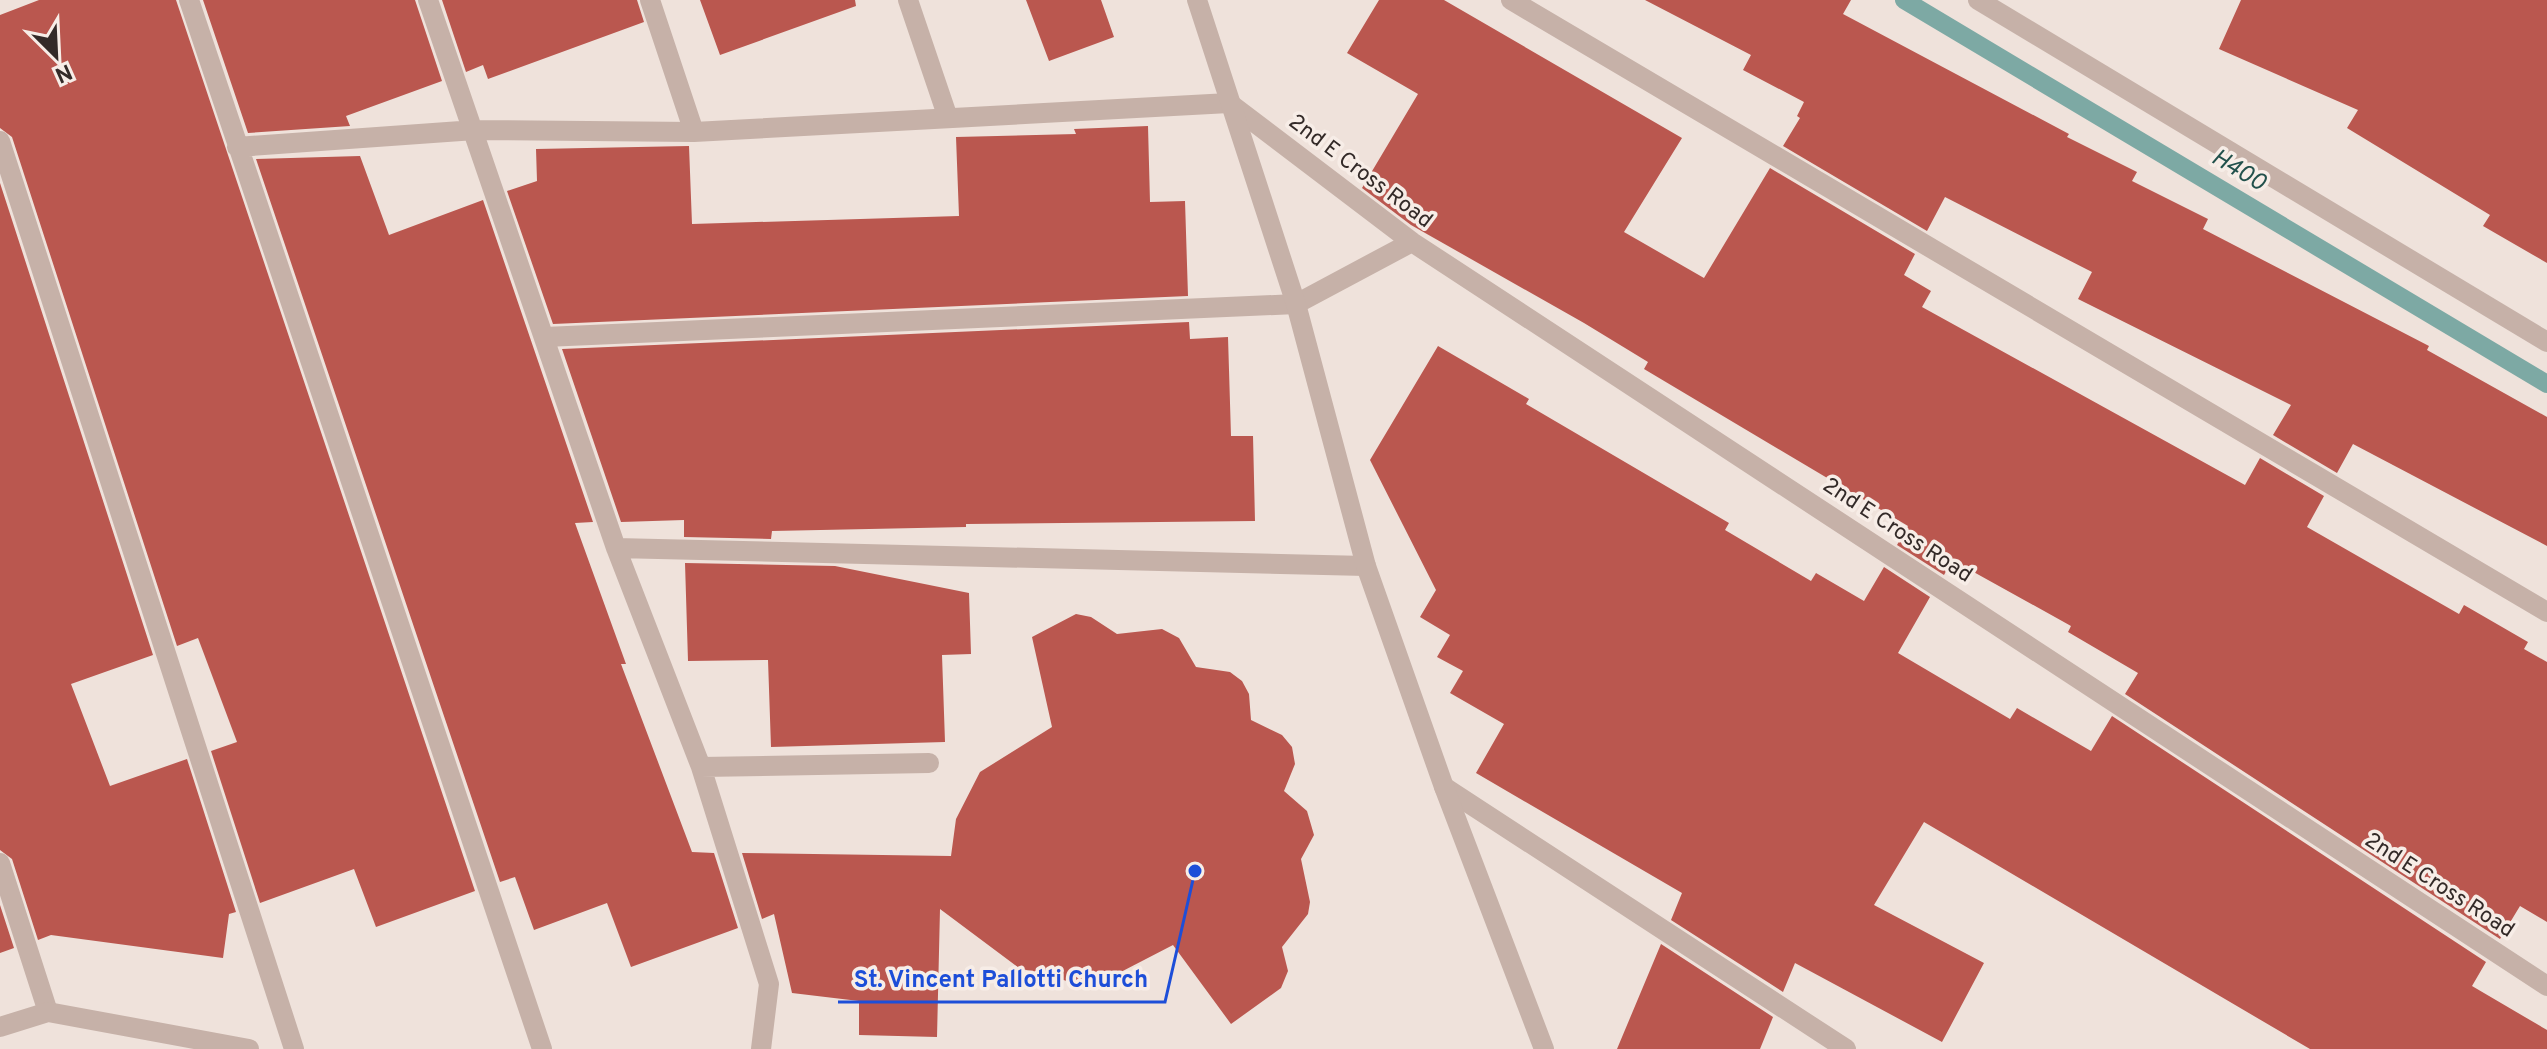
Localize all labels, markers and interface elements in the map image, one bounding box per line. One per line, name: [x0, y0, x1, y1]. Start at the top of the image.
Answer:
north arrow: [16, 16, 96, 96]
text: N: [50, 56, 76, 88]
street label: 2nd E Cross Road: [1283, 109, 1437, 235]
water label: H400: [2205, 143, 2271, 199]
street label: 2nd E Cross Road: [1817, 473, 1977, 589]
street label: 2nd E Cross Road: [2359, 828, 2519, 944]
callout: St. Vincent Pallotti Church: [838, 954, 1165, 1002]
text: St. Vincent Pallotti Church: [854, 966, 1148, 996]

